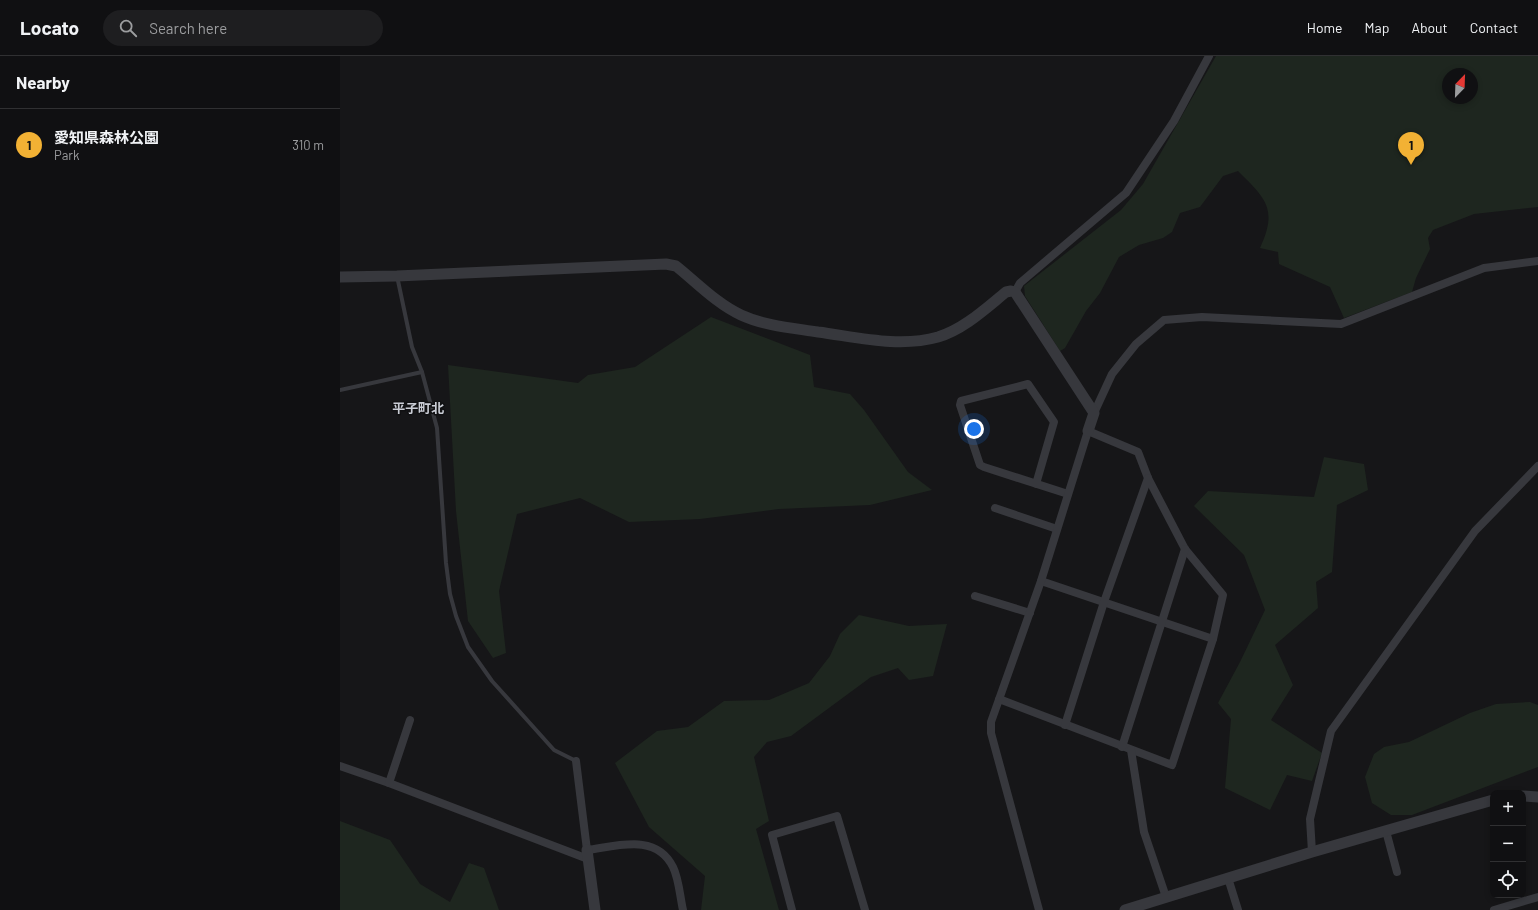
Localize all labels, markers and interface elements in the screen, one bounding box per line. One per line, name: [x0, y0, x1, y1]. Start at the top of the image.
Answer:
search box: [103, 10, 383, 46]
text: Locato: [20, 16, 79, 39]
icon: search: [117, 17, 139, 39]
text: Search here: [149, 19, 227, 37]
text: Home: [1307, 19, 1343, 36]
text: Map: [1365, 19, 1389, 36]
text: About: [1411, 19, 1448, 36]
text: Contact: [1470, 19, 1518, 36]
north arrow: [1442, 68, 1478, 104]
text: Nearby: [16, 72, 70, 92]
text: 愛知県森林公園: [54, 128, 159, 146]
pin: 1: [1398, 132, 1424, 165]
text: 1: [27, 137, 31, 153]
text: 310 m: [292, 137, 324, 153]
text: Park: [54, 147, 80, 163]
district label: 平子町北: [392, 400, 444, 416]
your location: [964, 419, 984, 439]
map controls: [1490, 790, 1526, 898]
button: +: [1490, 790, 1526, 826]
button: −: [1490, 826, 1526, 862]
button: locate: [1490, 862, 1526, 898]

